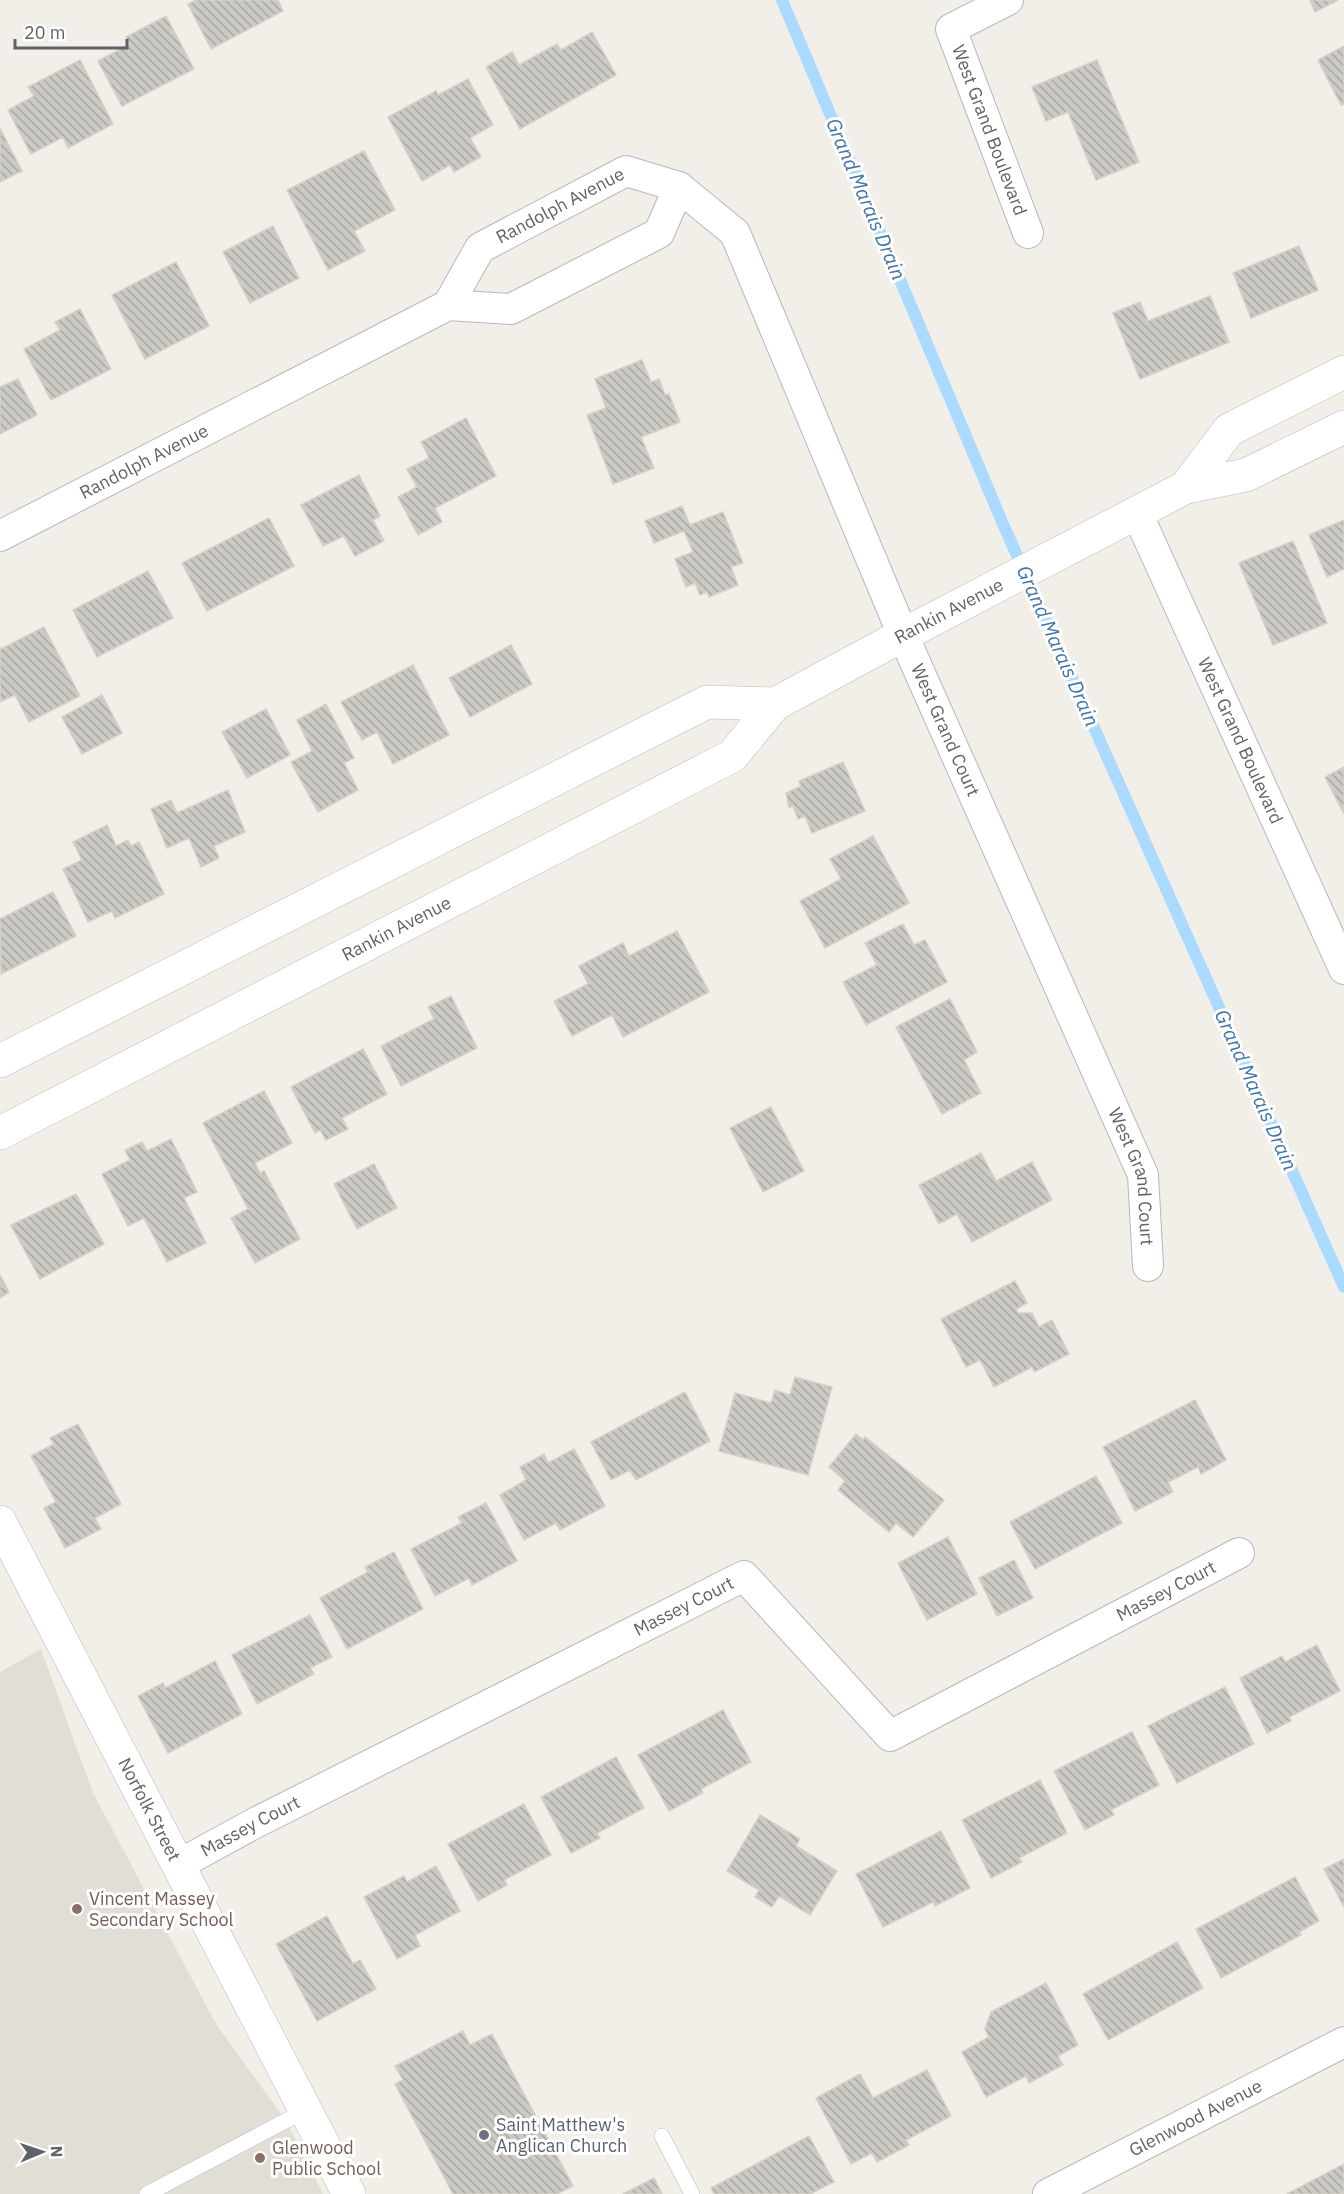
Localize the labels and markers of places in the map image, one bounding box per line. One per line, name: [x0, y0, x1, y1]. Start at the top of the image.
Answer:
place label: Vincent Massey Secondary School: [89, 1887, 234, 1931]
marker: Vincent Massey Secondary School: [70, 1902, 84, 1916]
place label: Saint Matthew's Anglican Church: [496, 2113, 627, 2157]
marker: Saint Matthew's Anglican Church: [477, 2128, 491, 2142]
place label: Glenwood Public School: [272, 2136, 381, 2180]
marker: Glenwood Public School: [253, 2151, 267, 2165]

